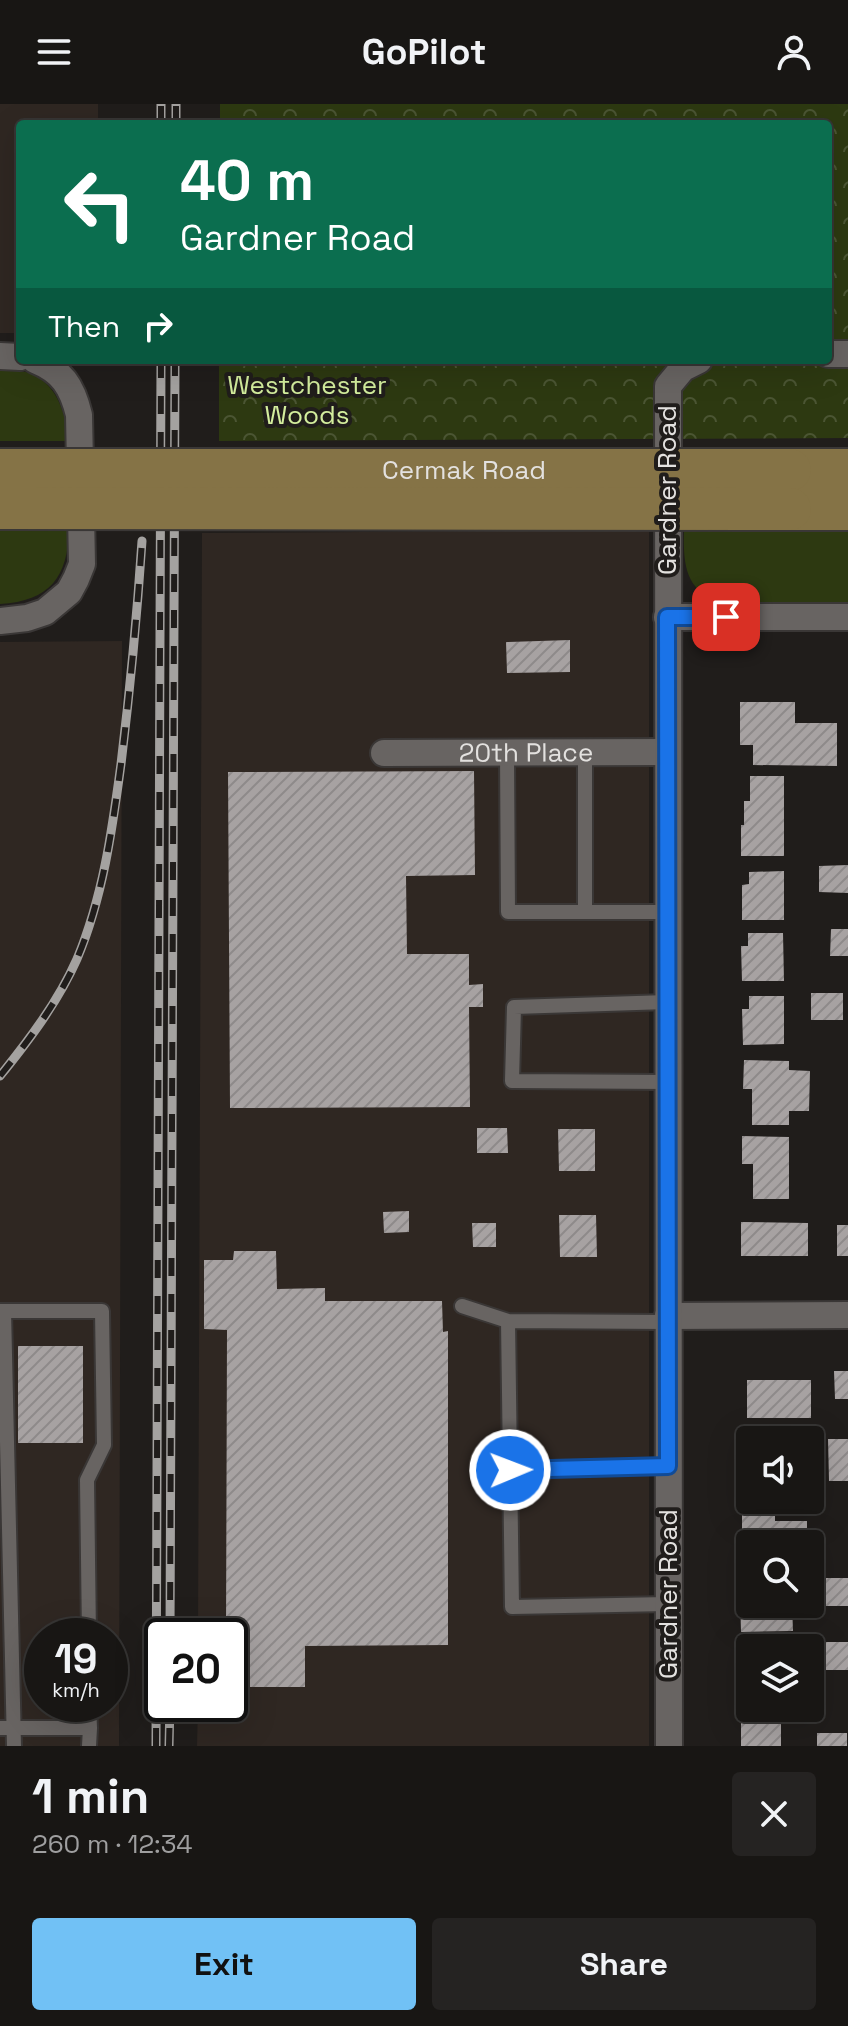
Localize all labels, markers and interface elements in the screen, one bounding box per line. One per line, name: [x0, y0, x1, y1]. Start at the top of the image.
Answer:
text: GoPilot: [362, 29, 486, 75]
icon: menu: [32, 30, 76, 74]
icon: person: [772, 30, 816, 74]
text: 40 m: [180, 145, 314, 216]
icon: left: [48, 152, 152, 256]
text: Gardner Road: [180, 215, 415, 261]
icon: right: [136, 304, 180, 348]
text: Then: [48, 307, 120, 346]
park label: Westchester Woods: [227, 368, 387, 432]
street label: Gardner Road: [650, 405, 684, 575]
street label: Cermak Road: [382, 453, 546, 487]
pin: [692, 583, 760, 651]
icon: arrive: [704, 595, 748, 639]
street label: 20th Place: [459, 735, 593, 770]
map controls: [736, 1426, 824, 1722]
button: sound: [736, 1426, 824, 1514]
position arrow: [468, 1428, 552, 1512]
street label: Gardner Road: [651, 1509, 685, 1679]
button: search: [736, 1530, 824, 1618]
speed limit sign: 20: [144, 1618, 248, 1722]
text: 19: [55, 1634, 97, 1685]
button: layers: [736, 1634, 824, 1722]
text: km/h: [52, 1677, 100, 1703]
text: 1 min: [32, 1766, 149, 1827]
button: close: [732, 1772, 816, 1856]
text: 260 m · 12:34: [32, 1827, 193, 1861]
button: Exit: [32, 1918, 416, 2010]
button: Share: [432, 1918, 816, 2010]

